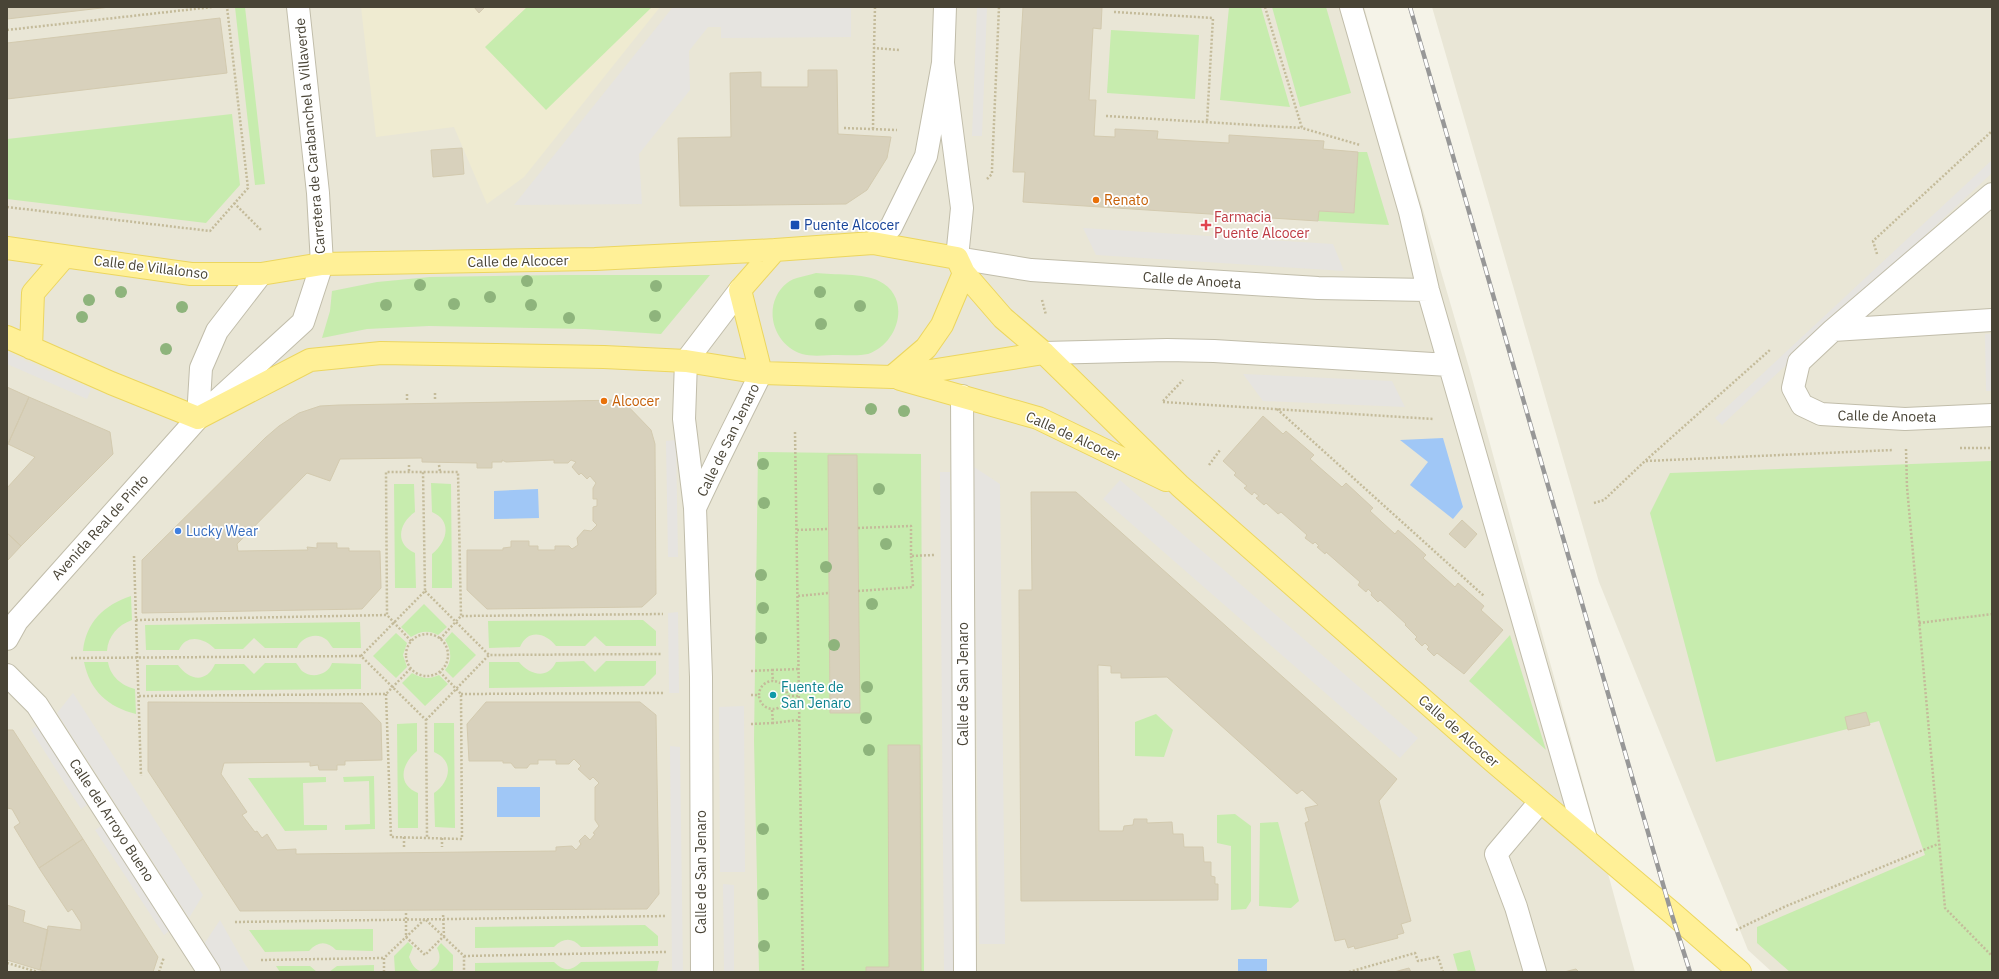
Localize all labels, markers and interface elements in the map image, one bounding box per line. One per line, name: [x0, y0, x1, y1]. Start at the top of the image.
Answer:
street label: Carretera de Carabanchel a Villaverde: [291, 17, 329, 255]
place label: Renato: [1104, 191, 1149, 209]
marker: Renato: [1091, 195, 1101, 205]
place label: Farmacia Puente Alcocer: [1214, 208, 1309, 242]
place label: Puente Alcocer: [804, 216, 899, 234]
marker: Puente Alcocer: [789, 219, 801, 231]
marker: Farmacia Puente Alcocer: [1201, 220, 1211, 230]
street label: Calle de Villalonso: [93, 251, 209, 283]
street label: Calle de Alcocer: [467, 251, 569, 271]
street label: Calle de Anoeta: [1142, 268, 1242, 292]
street label: Calle de San Jenaro: [693, 380, 763, 500]
place label: Alcocer: [612, 392, 659, 410]
marker: Alcocer: [599, 396, 609, 406]
street label: Calle de Anoeta: [1838, 406, 1937, 426]
street label: Calle de Alcocer: [1023, 407, 1123, 465]
street label: Avenida Real de Pinto: [48, 470, 152, 584]
place label: Lucky Wear: [186, 522, 258, 540]
marker: Lucky Wear: [173, 526, 183, 536]
street label: Calle de San Jenaro: [954, 622, 972, 746]
place label: Fuente de San Jenaro: [781, 678, 851, 712]
marker: Fuente de San Jenaro: [768, 690, 778, 700]
street label: Calle de Alcocer: [1415, 691, 1503, 771]
street label: Calle del Arroyo Bueno: [65, 755, 159, 885]
street label: Calle de San Jenaro: [692, 810, 710, 934]

